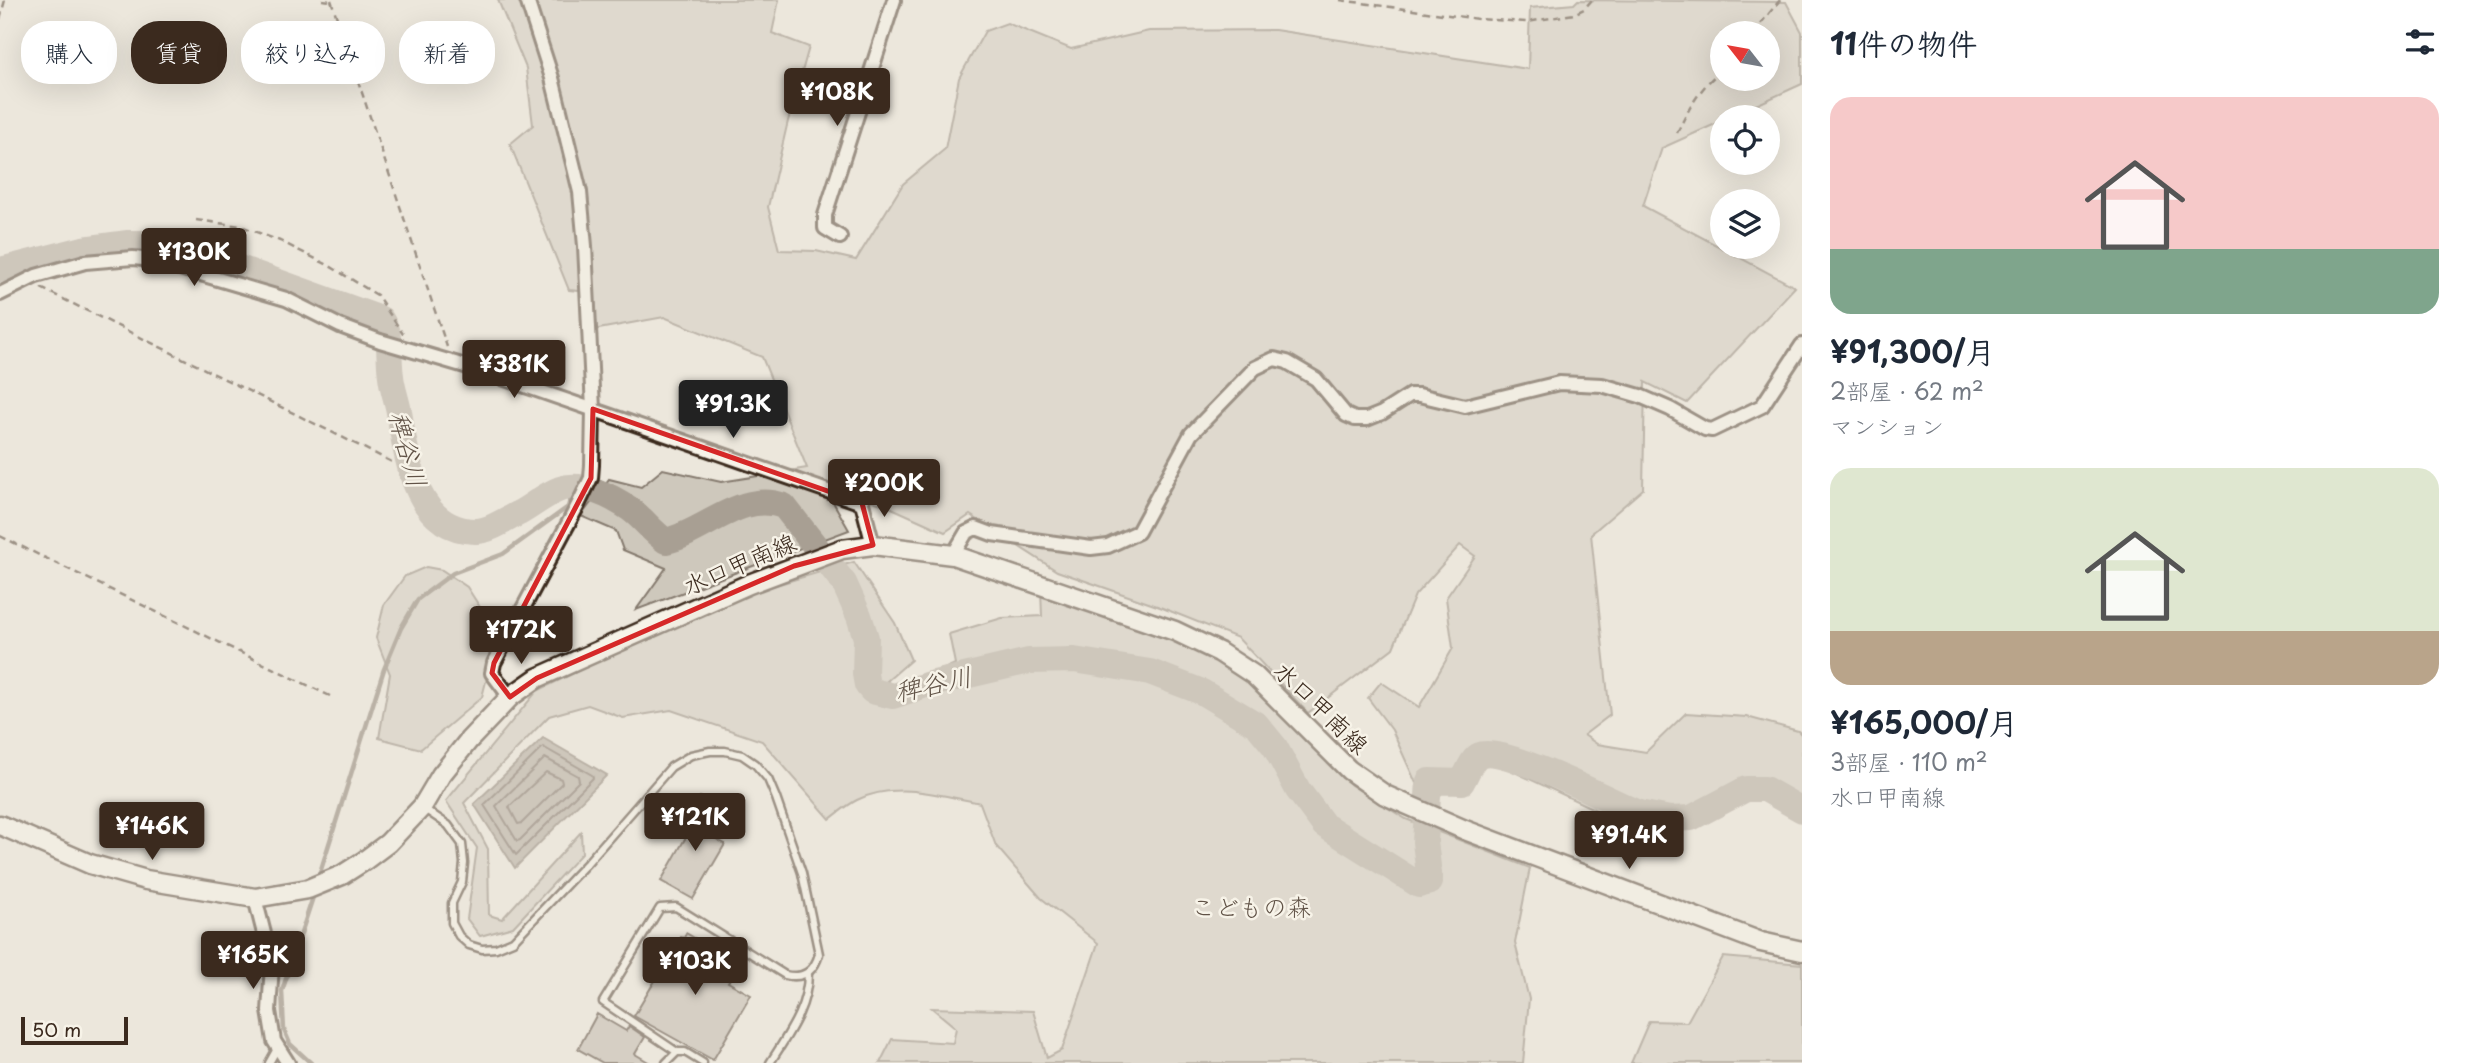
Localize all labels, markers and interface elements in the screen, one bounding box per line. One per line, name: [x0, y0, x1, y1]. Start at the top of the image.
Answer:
text: 11件の物件: [1830, 20, 1977, 65]
chip: 購入: [21, 21, 117, 84]
chip: 賃貸: [131, 21, 227, 84]
chip: 絞り込み: [241, 21, 385, 84]
chip: 新着: [399, 21, 495, 84]
north arrow: [1710, 21, 1780, 91]
map controls: [1710, 21, 1780, 259]
icon: filters: [2401, 23, 2439, 61]
pin: ¥108K: [788, 68, 886, 128]
text: ¥108K: [800, 73, 874, 108]
button: locate: [1710, 105, 1780, 175]
icon: home: [2072, 142, 2198, 268]
button: layers: [1710, 189, 1780, 259]
pin: ¥130K: [145, 229, 243, 288]
text: ¥130K: [157, 233, 231, 268]
text: ¥91,300/月: [1830, 328, 1995, 373]
pin: ¥381K: [465, 340, 563, 400]
text: ¥381K: [478, 345, 550, 380]
text: 2部屋 · 62 m²: [1830, 373, 1984, 408]
pin: ¥91.3K: [676, 380, 790, 440]
text: ¥91.3K: [695, 385, 771, 420]
water label: 稗谷川: [380, 406, 438, 492]
text: マンション: [1830, 408, 1944, 443]
pin: ¥200K: [835, 460, 933, 519]
text: ¥200K: [844, 464, 924, 499]
icon: home: [2072, 513, 2198, 639]
street label: 水口甲南線: [677, 523, 801, 603]
pin: ¥172K: [472, 606, 570, 666]
text: ¥172K: [486, 611, 556, 646]
street label: 水口甲南線: [1266, 652, 1378, 762]
water label: 稗谷川: [891, 656, 975, 710]
text: ¥165,000/月: [1830, 699, 2018, 744]
text: 3部屋 · 110 m²: [1830, 744, 1988, 779]
text: 水口甲南線: [1830, 779, 1945, 814]
pin: ¥121K: [646, 794, 744, 853]
text: ¥121K: [660, 798, 730, 833]
pin: ¥146K: [103, 802, 201, 862]
text: ¥146K: [115, 807, 189, 842]
pin: ¥91.4K: [1572, 812, 1686, 871]
text: ¥91.4K: [1591, 816, 1667, 851]
park label: こどもの森: [1191, 888, 1311, 924]
pin: ¥165K: [204, 932, 302, 991]
text: ¥165K: [217, 936, 289, 971]
pin: ¥103K: [646, 937, 744, 997]
text: ¥103K: [659, 942, 731, 977]
scale bar: [21, 1014, 128, 1046]
text: 50 m: [32, 1015, 81, 1043]

